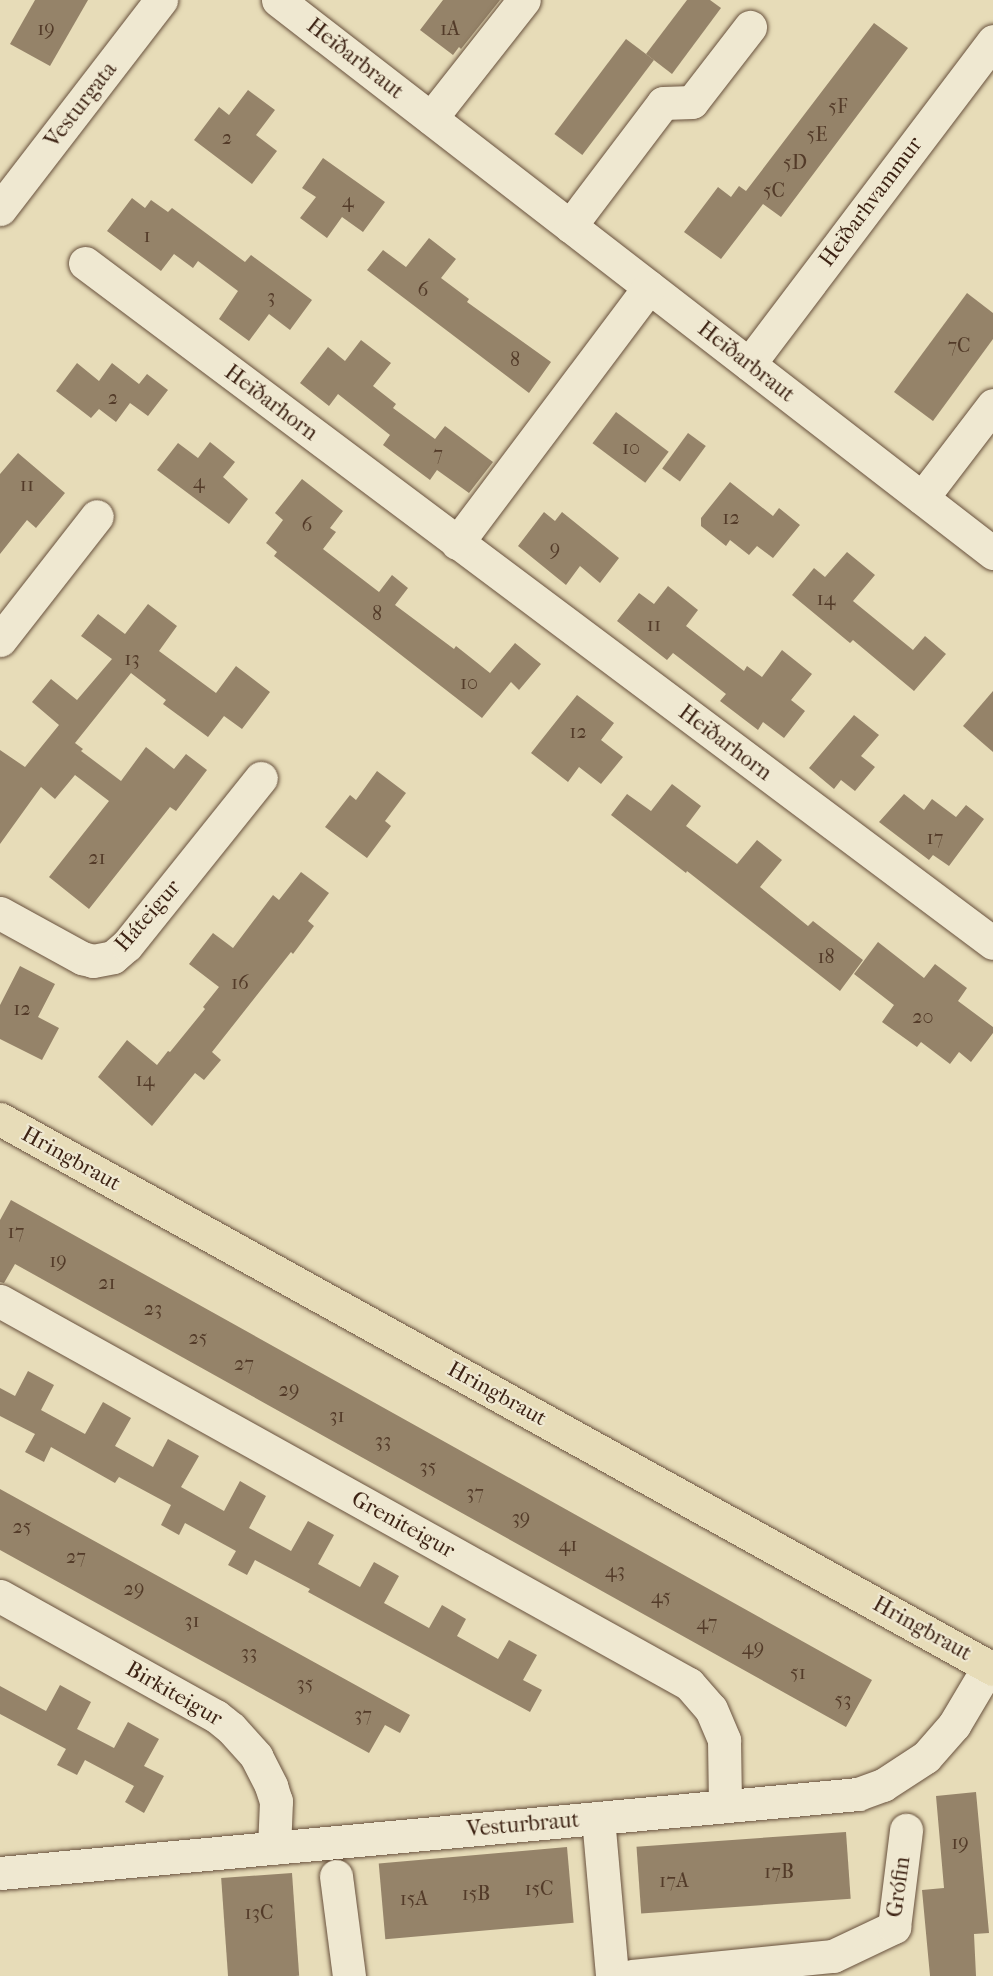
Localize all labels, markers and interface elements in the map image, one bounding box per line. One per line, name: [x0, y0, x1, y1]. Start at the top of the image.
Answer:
street label: Heiðarbraut: [301, 13, 409, 105]
house number: 19: [37, 16, 55, 40]
house number: 1A: [440, 16, 460, 40]
street label: Vesturgata: [39, 57, 123, 153]
house number: 5F: [828, 94, 848, 118]
house number: 5E: [807, 122, 827, 146]
house number: 2: [222, 125, 232, 149]
street label: Heiðarhvammur: [814, 132, 928, 272]
house number: 5D: [783, 150, 807, 174]
house number: 5C: [763, 178, 785, 202]
house number: 4: [342, 188, 354, 212]
house number: 1: [143, 223, 151, 247]
house number: 6: [418, 277, 428, 301]
house number: 3: [267, 284, 275, 308]
street label: Heiðarbraut: [692, 316, 800, 408]
house number: 7C: [947, 333, 971, 357]
house number: 8: [510, 347, 520, 371]
street label: Heiðarhorn: [219, 359, 323, 447]
house number: 2: [108, 385, 118, 409]
house number: 10: [622, 435, 640, 459]
house number: 7: [433, 441, 443, 465]
house number: 4: [193, 469, 205, 493]
house number: 11: [20, 472, 34, 496]
house number: 12: [722, 505, 740, 529]
house number: 6: [302, 512, 312, 536]
house number: 9: [550, 536, 560, 560]
house number: 14: [817, 586, 835, 610]
house number: 8: [372, 601, 382, 625]
house number: 11: [647, 612, 661, 636]
house number: 13: [124, 646, 140, 670]
house number: 10: [460, 670, 478, 694]
street label: Heiðarhorn: [673, 699, 777, 787]
house number: 12: [569, 719, 587, 743]
house number: 17: [927, 825, 943, 849]
house number: 21: [88, 845, 106, 869]
street label: Háteigur: [110, 875, 186, 957]
house number: 18: [817, 944, 835, 968]
house number: 16: [231, 970, 249, 994]
house number: 12: [13, 996, 31, 1020]
house number: 20: [912, 1004, 934, 1028]
house number: 14: [136, 1067, 154, 1091]
street label: Hringbraut: [17, 1121, 125, 1197]
house number: 17: [8, 1219, 24, 1243]
house number: 19: [49, 1248, 67, 1272]
house number: 21: [98, 1270, 116, 1294]
house number: 23: [144, 1296, 162, 1320]
house number: 25: [189, 1325, 207, 1349]
house number: 27: [234, 1351, 254, 1375]
street label: Hringbraut: [443, 1356, 551, 1432]
house number: 29: [279, 1377, 299, 1401]
house number: 31: [329, 1403, 345, 1427]
house number: 33: [375, 1428, 391, 1452]
house number: 35: [420, 1454, 436, 1478]
house number: 37: [466, 1480, 484, 1504]
street label: Greniteigur: [347, 1486, 459, 1564]
house number: 39: [512, 1505, 530, 1529]
house number: 25: [13, 1514, 31, 1538]
house number: 41: [559, 1532, 577, 1556]
house number: 27: [66, 1544, 86, 1568]
house number: 43: [605, 1558, 625, 1582]
house number: 29: [124, 1576, 144, 1600]
house number: 45: [651, 1584, 671, 1608]
street label: Hringbraut: [868, 1591, 976, 1667]
house number: 31: [184, 1608, 200, 1632]
house number: 47: [697, 1610, 717, 1634]
house number: 49: [742, 1635, 764, 1659]
house number: 33: [241, 1640, 257, 1664]
street label: Birkiteigur: [121, 1656, 227, 1732]
house number: 51: [790, 1660, 806, 1684]
house number: 35: [297, 1671, 313, 1695]
house number: 53: [835, 1687, 851, 1711]
house number: 37: [354, 1702, 372, 1726]
street label: Vesturbraut: [466, 1807, 580, 1843]
house number: 19: [951, 1830, 969, 1854]
street label: Grófin: [882, 1855, 916, 1919]
house number: 17B: [764, 1859, 794, 1883]
house number: 17A: [659, 1868, 689, 1892]
house number: 15C: [524, 1876, 554, 1900]
house number: 15B: [462, 1881, 490, 1905]
house number: 15A: [400, 1886, 428, 1910]
house number: 13C: [245, 1900, 273, 1924]

